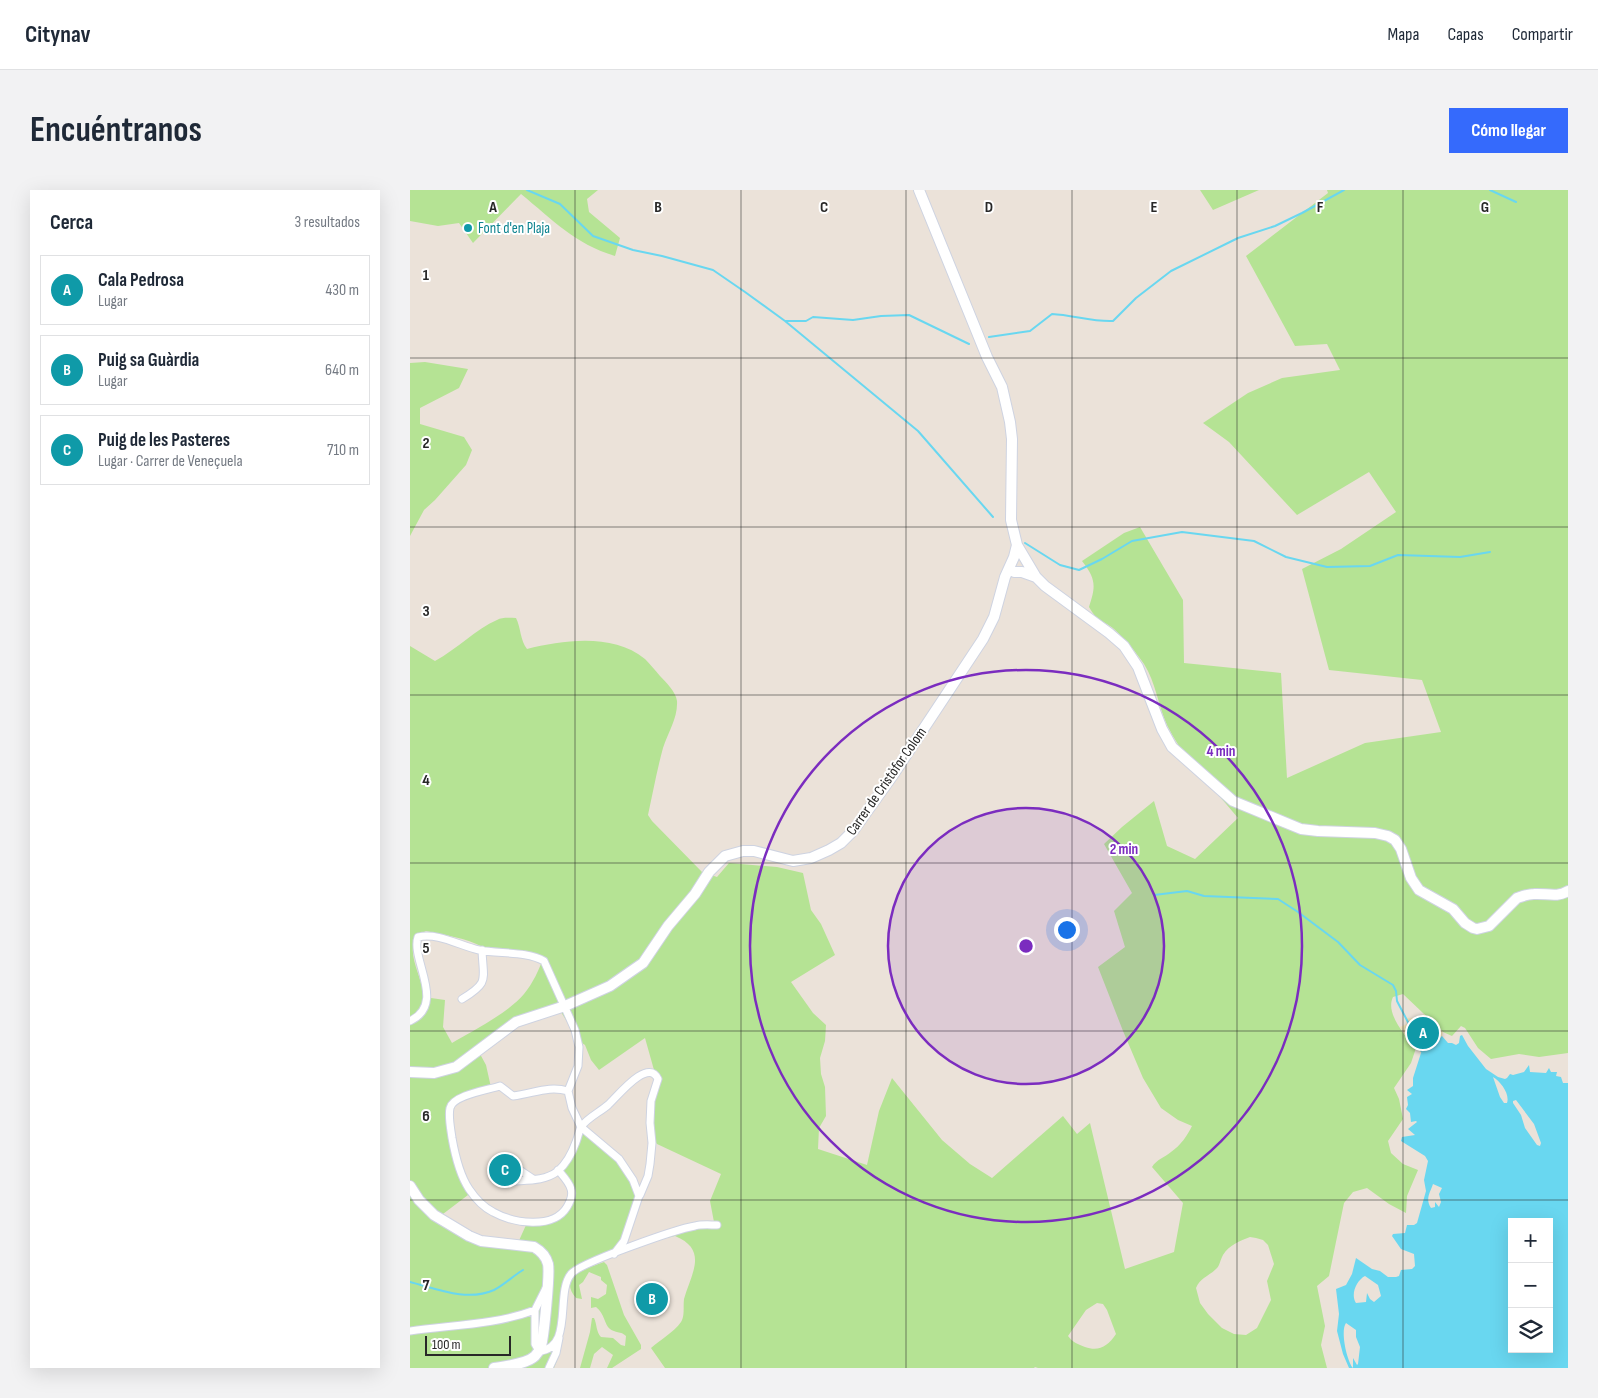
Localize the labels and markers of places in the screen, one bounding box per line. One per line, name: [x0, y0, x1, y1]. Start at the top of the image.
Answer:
place label: Font d'en Plaja: [478, 219, 550, 238]
marker: Font d'en Plaja: [462, 222, 474, 234]
centre of rings: [1017, 937, 1035, 955]
pin: A: [1407, 1014, 1439, 1052]
pin: C: [489, 1151, 521, 1189]
pin: B: [636, 1280, 668, 1318]

